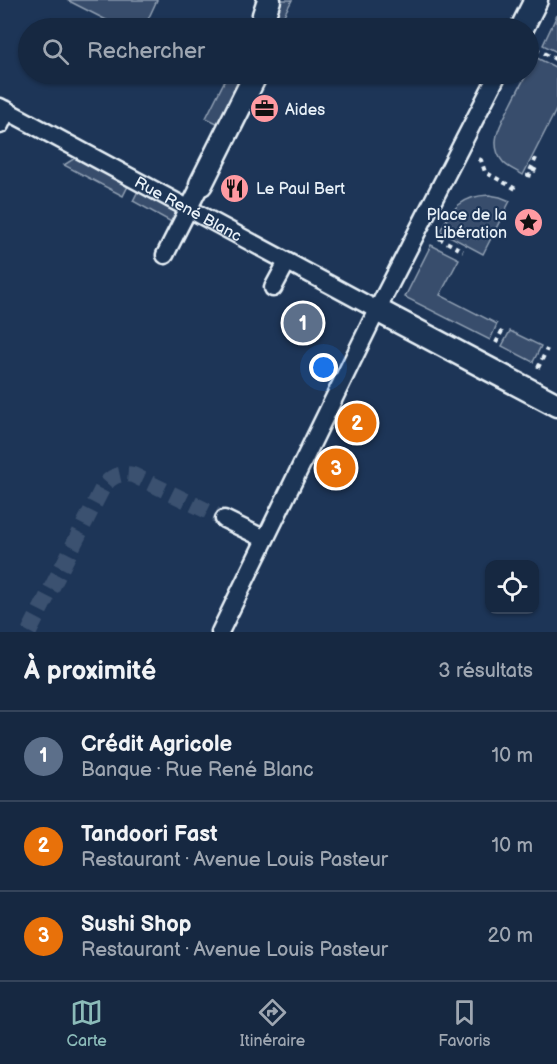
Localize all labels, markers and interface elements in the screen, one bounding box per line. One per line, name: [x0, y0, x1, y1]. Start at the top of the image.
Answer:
search box: [18, 18, 539, 84]
icon: search: [39, 35, 72, 68]
text: Rechercher: [87, 38, 205, 65]
office icon: Aides: [248, 93, 280, 125]
place label: Aides: [285, 101, 325, 120]
restaurant icon: Le Paul Bert: [219, 172, 251, 204]
street label: Rue René Blanc: [131, 173, 245, 246]
place label: Le Paul Bert: [256, 180, 345, 199]
place label: Place de la Libération: [427, 206, 507, 243]
place icon: Place de la Libération: [512, 207, 544, 239]
pin: 1: [284, 300, 322, 346]
your location: [309, 353, 338, 382]
pin: 2: [338, 400, 376, 446]
pin: 3: [316, 446, 356, 490]
map controls: [485, 560, 539, 614]
button: locate: [485, 560, 539, 614]
text: À proximité: [24, 656, 156, 687]
text: 3 résultats: [438, 659, 533, 683]
text: Crédit Agricole: [81, 731, 232, 758]
text: 1: [39, 744, 48, 768]
text: 10 m: [492, 744, 533, 768]
text: Banque · Rue René Blanc: [81, 758, 314, 782]
text: Tandoori Fast: [81, 821, 218, 848]
text: 2: [38, 834, 49, 858]
text: 10 m: [492, 834, 533, 858]
text: Restaurant · Avenue Louis Pasteur: [81, 848, 388, 872]
text: Sushi Shop: [81, 911, 191, 938]
text: 3: [38, 924, 49, 948]
text: 20 m: [488, 924, 533, 948]
text: Restaurant · Avenue Louis Pasteur: [81, 938, 388, 962]
tab: Carte: [67, 996, 107, 1051]
tab: Itinéraire: [240, 996, 305, 1051]
tab: Favoris: [438, 996, 490, 1051]

